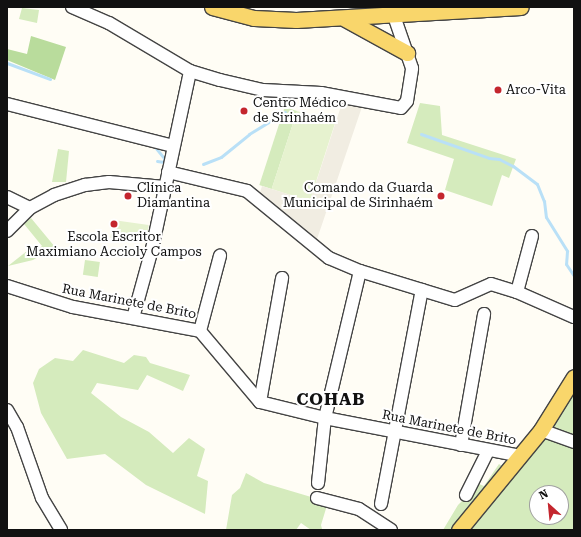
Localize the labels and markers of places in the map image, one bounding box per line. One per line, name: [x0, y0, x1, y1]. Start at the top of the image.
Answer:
place label: Arco-Vita: [506, 82, 566, 98]
marker: Arco-Vita: [493, 85, 503, 95]
place label: Centro Médico de Sirinhaém: [253, 96, 346, 127]
marker: Centro Médico de Sirinhaém: [238, 105, 250, 117]
place label: Clínica Diamantina: [137, 181, 210, 212]
place label: Comando da Guarda Municipal de Sirinhaém: [283, 181, 433, 212]
marker: Clínica Diamantina: [122, 190, 134, 202]
marker: Comando da Guarda Municipal de Sirinhaém: [436, 191, 446, 201]
marker: Escola Escritor Maximiano Accioly Campos: [109, 219, 119, 229]
place label: Escola Escritor Maximiano Accioly Campos: [26, 230, 202, 261]

